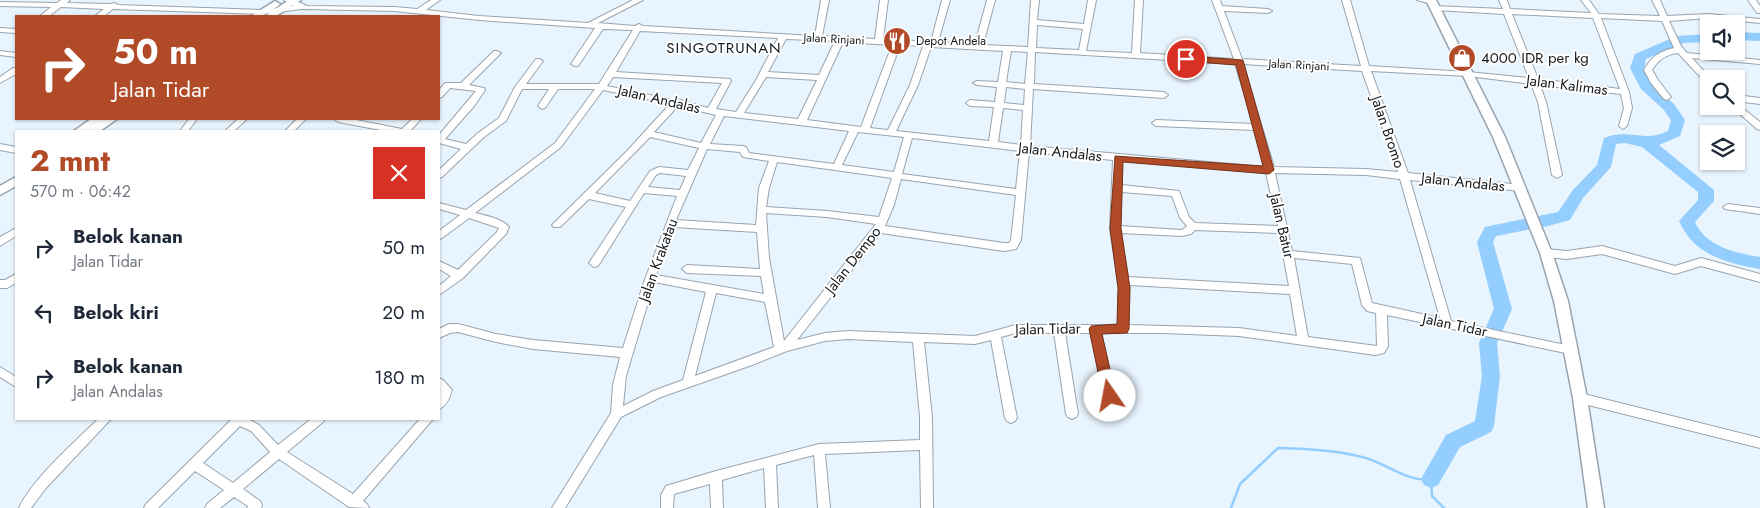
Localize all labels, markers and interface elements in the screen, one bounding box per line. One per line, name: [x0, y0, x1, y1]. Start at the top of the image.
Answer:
map controls: [1700, 15, 1745, 170]
button: sound: [1700, 15, 1745, 60]
restaurant icon: Depot Andela: [882, 26, 912, 56]
text: 50 m: [113, 27, 198, 77]
street label: Jalan Rinjani: [801, 28, 865, 50]
place label: Depot Andela: [916, 32, 986, 50]
icon: right: [30, 35, 95, 100]
district label: SINGOTRUNAN: [666, 37, 782, 59]
pin: [1165, 38, 1207, 80]
shop icon: 4000 IDR per kg: [1447, 43, 1477, 73]
icon: arrive: [1172, 45, 1200, 73]
place label: 4000 IDR per kg: [1481, 47, 1589, 69]
street label: Jalan Rinjani: [1266, 54, 1330, 76]
street label: Jalan Kalimas: [1523, 69, 1609, 101]
button: search: [1700, 70, 1745, 115]
text: Jalan Tidar: [113, 73, 209, 105]
street label: Jalan Andalas: [614, 78, 702, 119]
street label: Jalan Bromo: [1365, 91, 1411, 171]
button: layers: [1700, 125, 1745, 170]
street label: Jalan Andalas: [1015, 136, 1103, 167]
text: 2 mnt: [30, 139, 110, 182]
button: close: [373, 147, 425, 199]
street label: Jalan Andalas: [1418, 166, 1506, 197]
text: 570 m · 06:42: [30, 180, 131, 203]
street label: Jalan Batur: [1263, 189, 1300, 261]
street label: Jalan Krakatau: [632, 215, 683, 307]
street label: Jalan Dempo: [818, 222, 886, 300]
text: Belok kanan: [73, 223, 183, 250]
icon: right: [30, 234, 58, 262]
text: 50 m: [382, 234, 425, 261]
text: Jalan Tidar: [73, 250, 143, 273]
icon: left: [30, 299, 58, 327]
text: Belok kiri: [73, 299, 159, 326]
text: 20 m: [382, 299, 425, 326]
street label: Jalan Tidar: [1419, 307, 1490, 343]
street label: Jalan Tidar: [1013, 317, 1082, 341]
text: Belok kanan: [73, 353, 183, 380]
icon: right: [30, 364, 58, 392]
text: 180 m: [374, 364, 425, 391]
position arrow: [1083, 369, 1135, 421]
text: Jalan Andalas: [73, 380, 163, 403]

